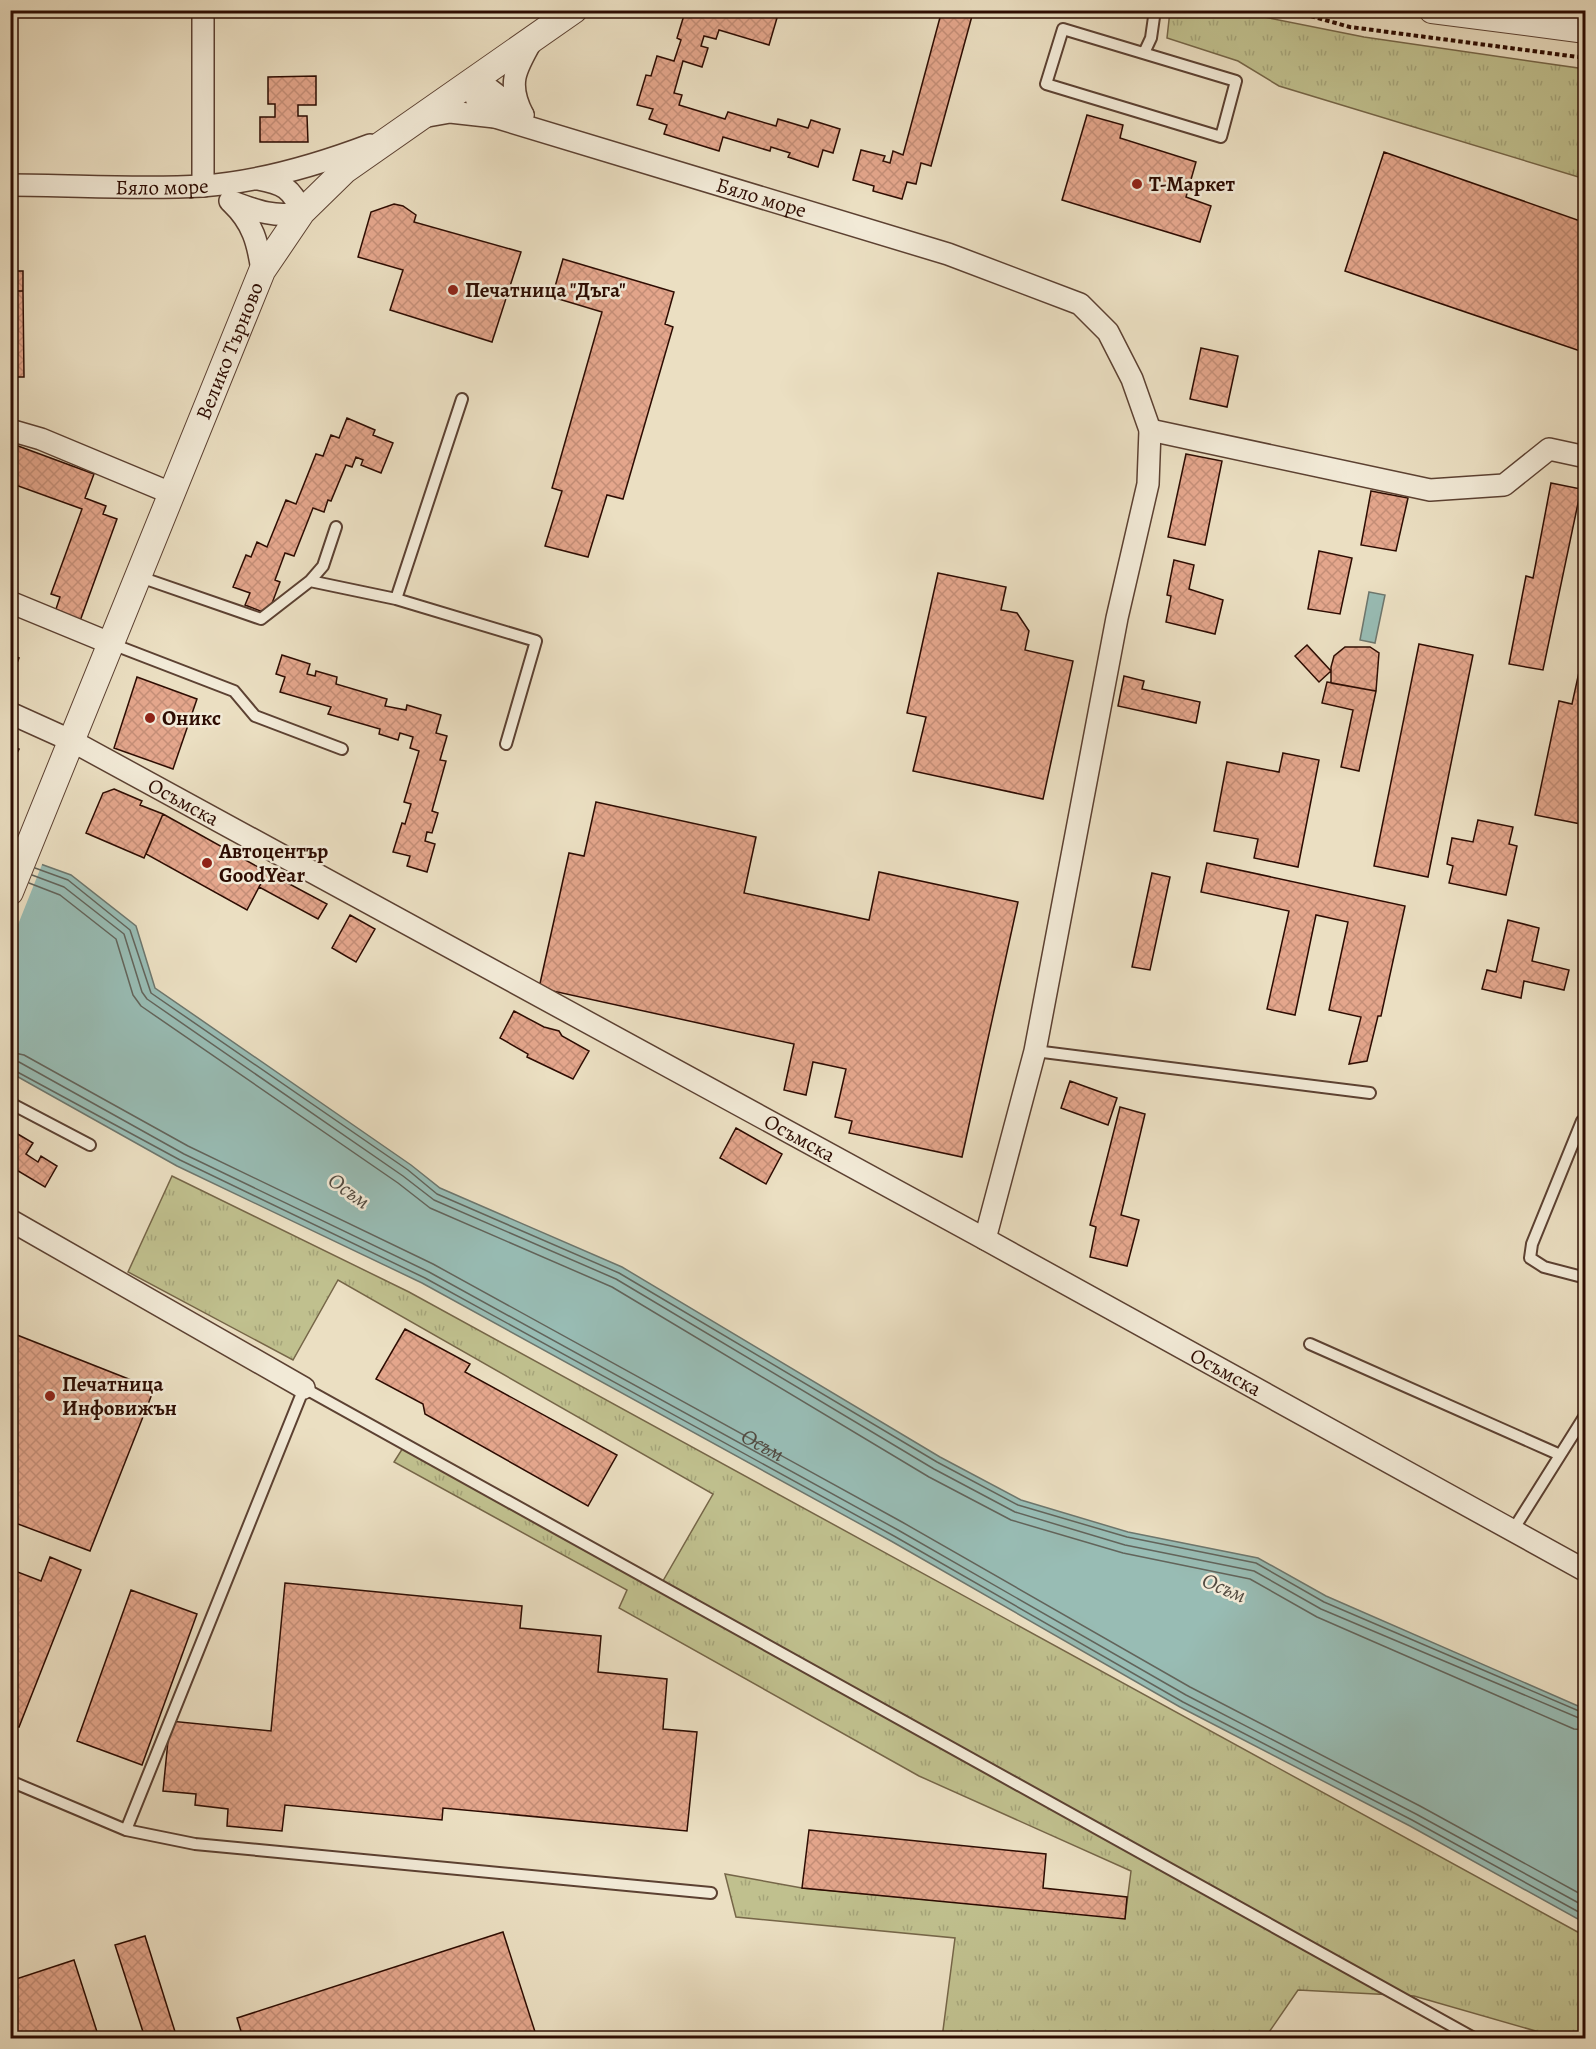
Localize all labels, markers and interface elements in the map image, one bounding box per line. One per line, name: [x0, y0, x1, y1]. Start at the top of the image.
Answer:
place label: Т-Маркет: [1149, 170, 1236, 198]
street label: Бяло море: [713, 171, 810, 224]
street label: Бяло море: [115, 172, 210, 202]
marker: Т-Маркет: [1130, 177, 1144, 191]
place label: Печатница "Дъга": [465, 276, 626, 304]
street label: Велико Търново: [189, 278, 270, 424]
marker: Печатница "Дъга": [446, 283, 460, 297]
place label: Оникс: [162, 704, 221, 732]
marker: Оникс: [143, 711, 157, 725]
street label: Осъмска: [143, 771, 224, 833]
place label: Автоцентър GoodYear: [218, 837, 328, 889]
marker: Автоцентър GoodYear: [200, 856, 214, 870]
street label: Осъмска: [759, 1107, 841, 1169]
water label: Осъм: [322, 1166, 376, 1216]
street label: Осъмска: [1185, 1341, 1267, 1403]
place label: Печатница Инфовижън: [62, 1370, 177, 1422]
marker: Печатница Инфовижън: [43, 1389, 57, 1403]
water label: Осъм: [736, 1421, 790, 1469]
water label: Осъм: [1197, 1565, 1251, 1611]

